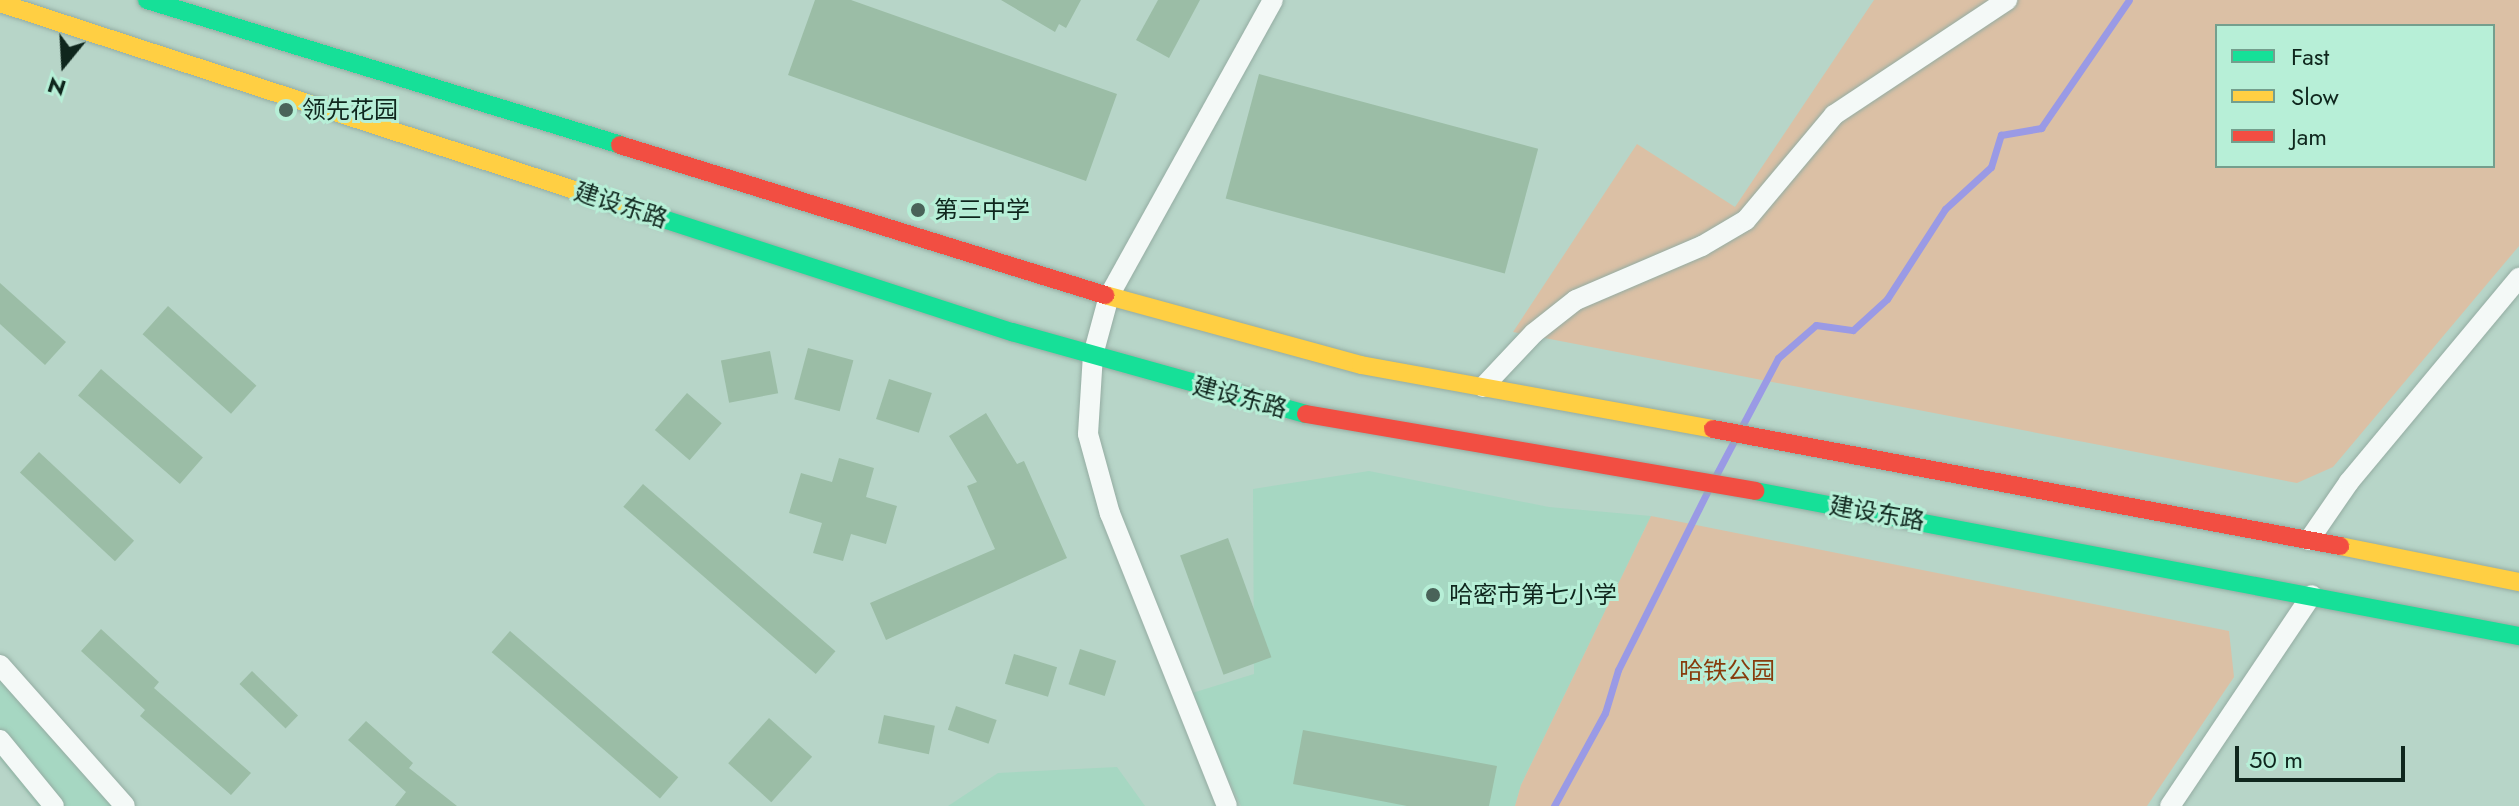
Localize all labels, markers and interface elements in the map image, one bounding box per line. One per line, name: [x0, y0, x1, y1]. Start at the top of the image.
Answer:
north arrow: [24, 24, 104, 104]
legend: [2215, 24, 2495, 168]
text: Fast: [2291, 39, 2329, 74]
text: N: [43, 69, 70, 105]
text: Slow: [2291, 79, 2339, 114]
place label: 领先花园: [302, 96, 398, 124]
marker: 领先花园: [277, 101, 295, 119]
text: Jam: [2291, 119, 2327, 154]
street label: 建设东路: [571, 176, 671, 234]
place label: 第三中学: [934, 196, 1030, 224]
marker: 第三中学: [909, 201, 927, 219]
street label: 建设东路: [1190, 371, 1290, 423]
street label: 建设东路: [1827, 490, 1927, 536]
place label: 哈密市第七小学: [1449, 581, 1617, 609]
marker: 哈密市第七小学: [1424, 586, 1442, 604]
park label: 哈铁公园: [1679, 657, 1775, 685]
scale bar: [2239, 730, 2409, 780]
text: 50 m: [2249, 742, 2303, 777]

